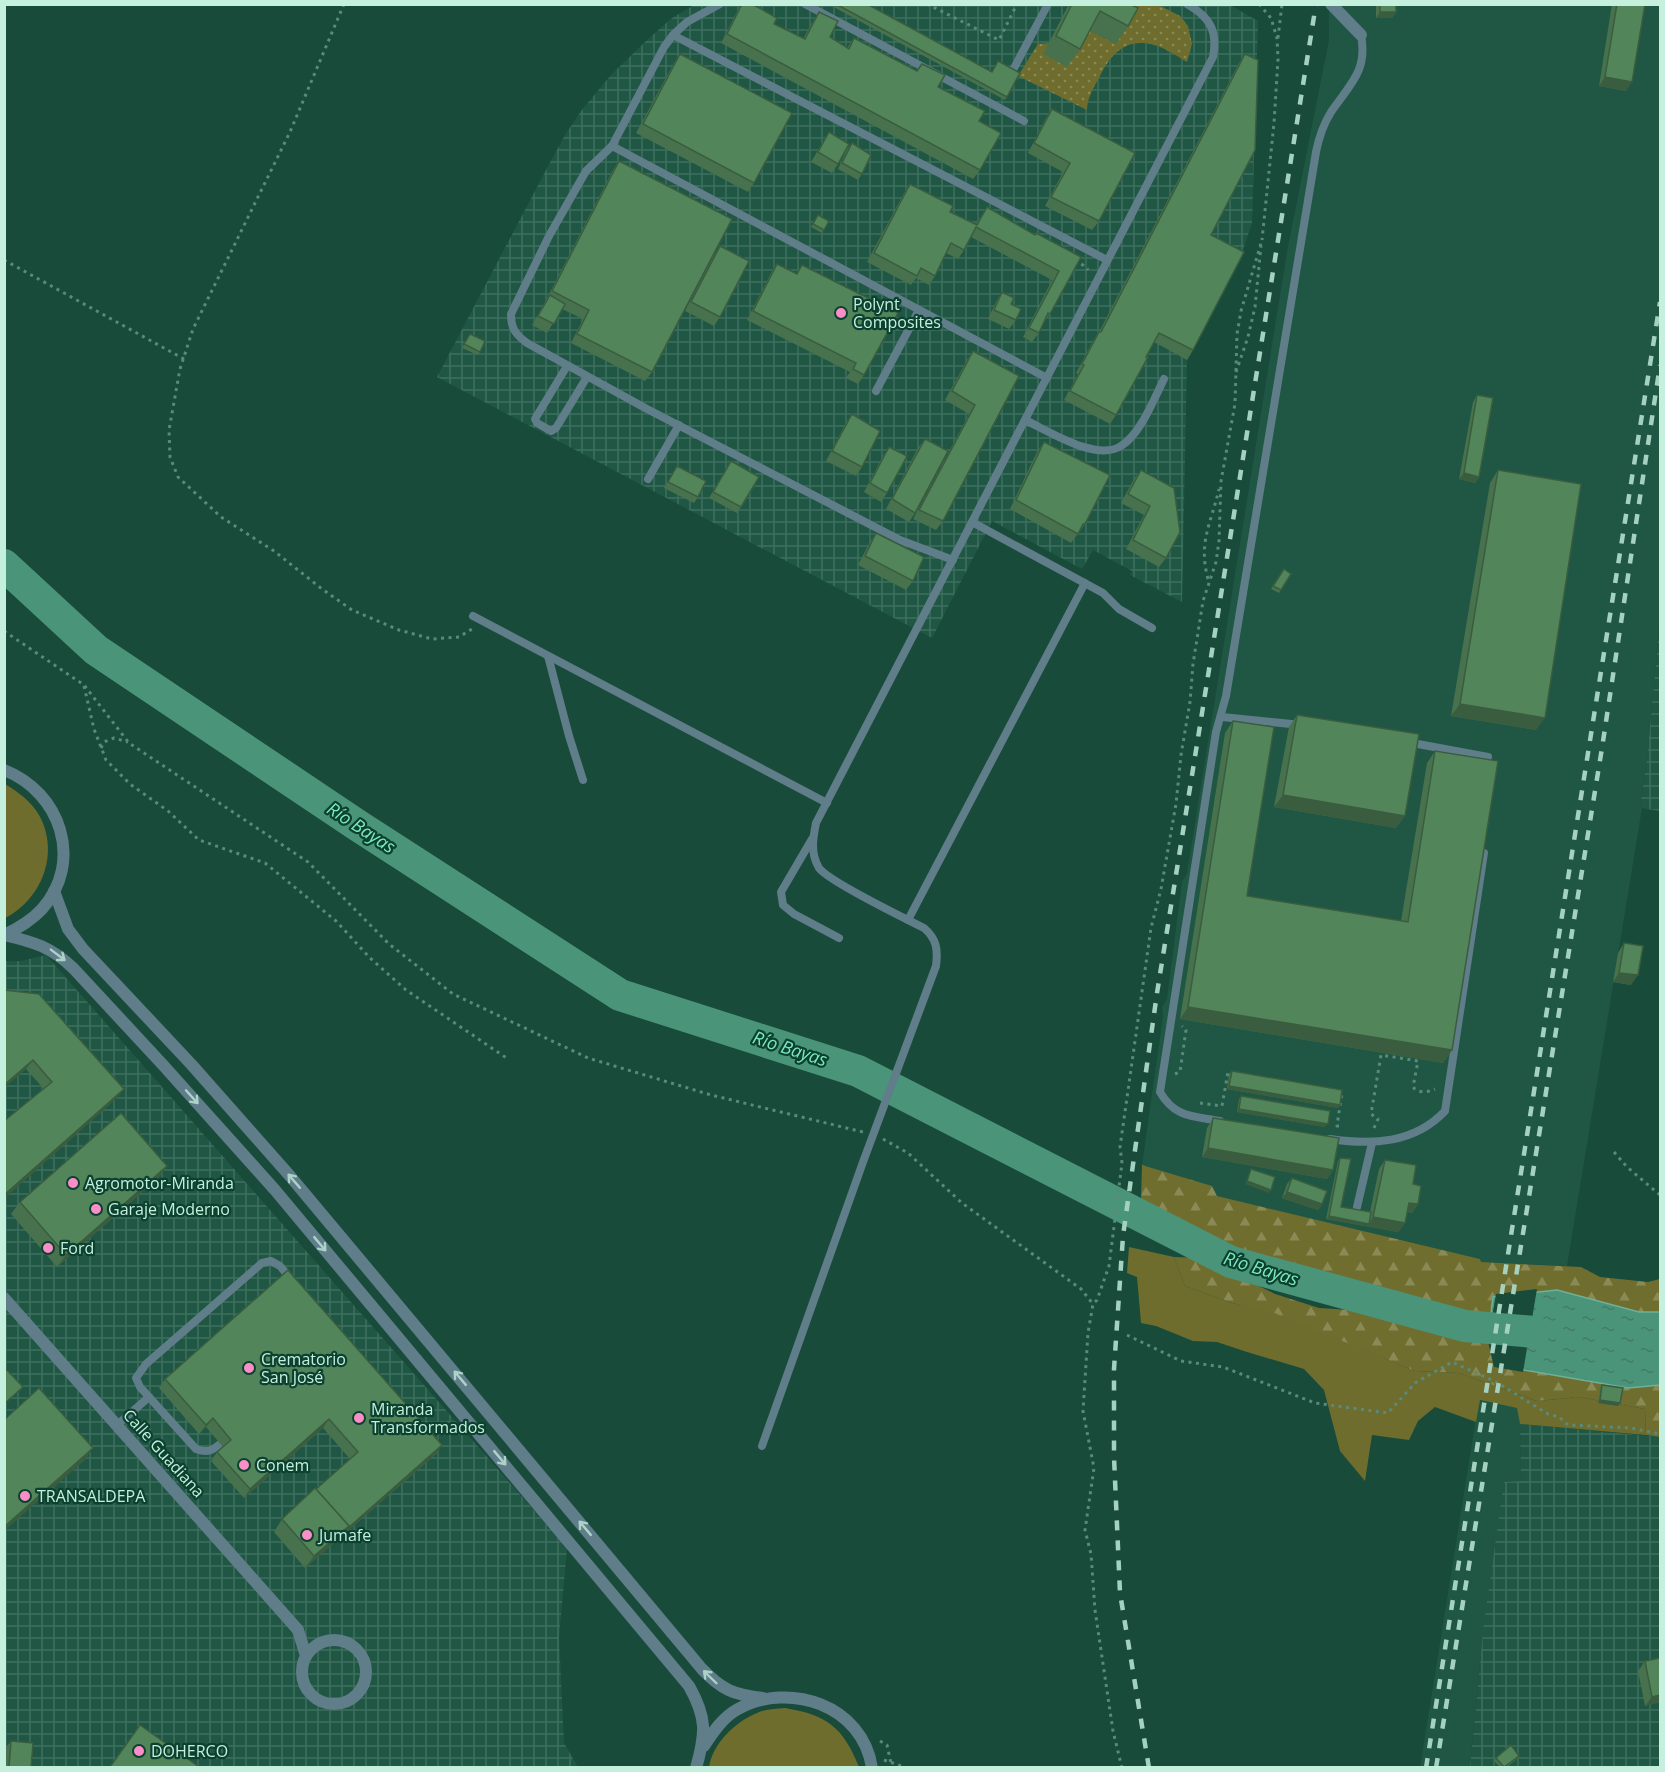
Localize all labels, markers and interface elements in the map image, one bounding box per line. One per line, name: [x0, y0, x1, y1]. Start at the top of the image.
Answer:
place label: Polynt Composites: [853, 293, 941, 333]
marker: Polynt Composites: [834, 306, 848, 320]
water label: Río Bayas: [323, 796, 401, 858]
one-way arrow: [50, 949, 66, 962]
water label: Río Bayas: [750, 1025, 831, 1071]
one-way arrow: [185, 1089, 199, 1104]
place label: Agromotor-Miranda: [85, 1172, 234, 1194]
one-way arrow: [287, 1173, 301, 1188]
marker: Agromotor-Miranda: [66, 1176, 80, 1190]
place label: Garaje Moderno: [108, 1198, 230, 1220]
marker: Garaje Moderno: [89, 1202, 103, 1216]
one-way arrow: [314, 1236, 327, 1252]
place label: Ford: [60, 1237, 94, 1259]
marker: Ford: [41, 1241, 55, 1255]
water label: Río Bayas: [1221, 1245, 1302, 1291]
place label: Crematorio San José: [261, 1348, 346, 1388]
marker: Crematorio San José: [242, 1361, 256, 1375]
one-way arrow: [453, 1370, 466, 1386]
place label: Miranda Transformados: [371, 1398, 485, 1438]
street label: Calle Guadiana: [118, 1404, 210, 1502]
marker: Miranda Transformados: [352, 1411, 366, 1425]
one-way arrow: [493, 1450, 507, 1465]
place label: Conem: [256, 1454, 309, 1476]
marker: Conem: [237, 1458, 251, 1472]
place label: TRANSALDEPA: [37, 1485, 146, 1507]
marker: TRANSALDEPA: [18, 1489, 32, 1503]
one-way arrow: [578, 1520, 591, 1536]
place label: Jumafe: [317, 1524, 371, 1546]
marker: Jumafe: [300, 1528, 314, 1542]
one-way arrow: [703, 1670, 718, 1684]
place label: DOHERCO: [151, 1740, 228, 1762]
marker: DOHERCO: [132, 1744, 146, 1758]

